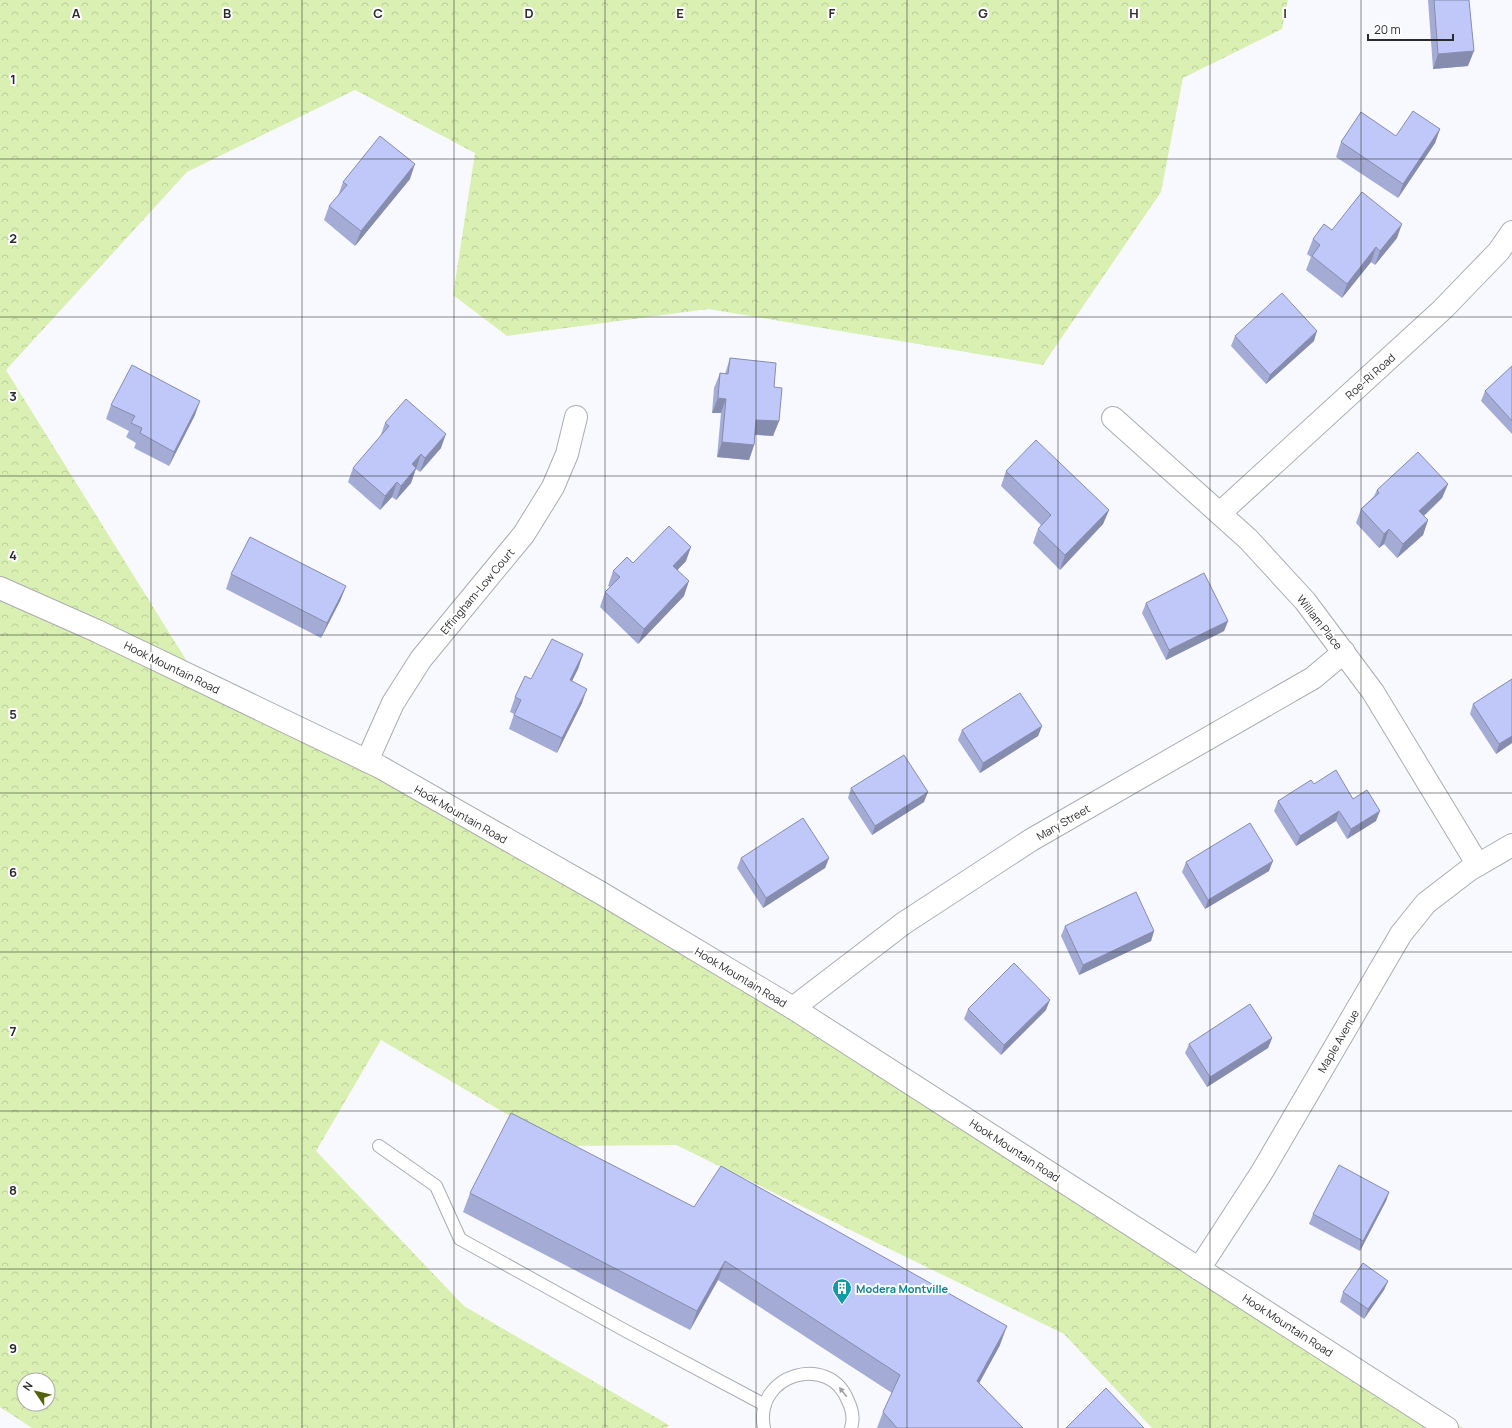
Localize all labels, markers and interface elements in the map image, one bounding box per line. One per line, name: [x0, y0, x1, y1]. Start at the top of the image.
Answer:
text: A: [72, 4, 81, 22]
text: B: [223, 4, 231, 22]
text: C: [373, 4, 383, 22]
text: D: [524, 4, 534, 22]
text: E: [676, 4, 684, 22]
text: F: [829, 4, 836, 22]
text: G: [978, 4, 988, 22]
text: H: [1129, 4, 1139, 22]
text: I: [1283, 4, 1287, 22]
scale bar: [1368, 16, 1453, 42]
text: 20 m: [1374, 21, 1401, 38]
text: 1: [10, 70, 16, 88]
text: 2: [9, 229, 17, 247]
street label: Roe-Ri Road: [1342, 350, 1398, 402]
text: 3: [9, 387, 17, 405]
street label: Effingham-Low Court: [437, 545, 517, 637]
text: 4: [9, 546, 17, 564]
street label: William Place: [1294, 592, 1346, 653]
street label: Hook Mountain Road: [122, 637, 222, 697]
text: 5: [9, 705, 17, 723]
street label: Hook Mountain Road: [412, 781, 510, 847]
street label: Mary Street: [1033, 801, 1093, 843]
text: 6: [9, 863, 17, 881]
street label: Hook Mountain Road: [692, 944, 790, 1010]
street label: Maple Avenue: [1314, 1006, 1362, 1075]
text: 7: [10, 1022, 17, 1040]
street label: Hook Mountain Road: [967, 1115, 1063, 1185]
text: 8: [9, 1181, 17, 1199]
building icon: Modera Montville: [831, 1277, 853, 1305]
place label: Modera Montville: [856, 1281, 949, 1296]
street label: Hook Mountain Road: [1240, 1290, 1336, 1360]
text: 9: [9, 1339, 17, 1357]
north arrow: [16, 1372, 56, 1412]
text: N: [19, 1378, 36, 1394]
one-way arrow: [838, 1386, 847, 1397]

